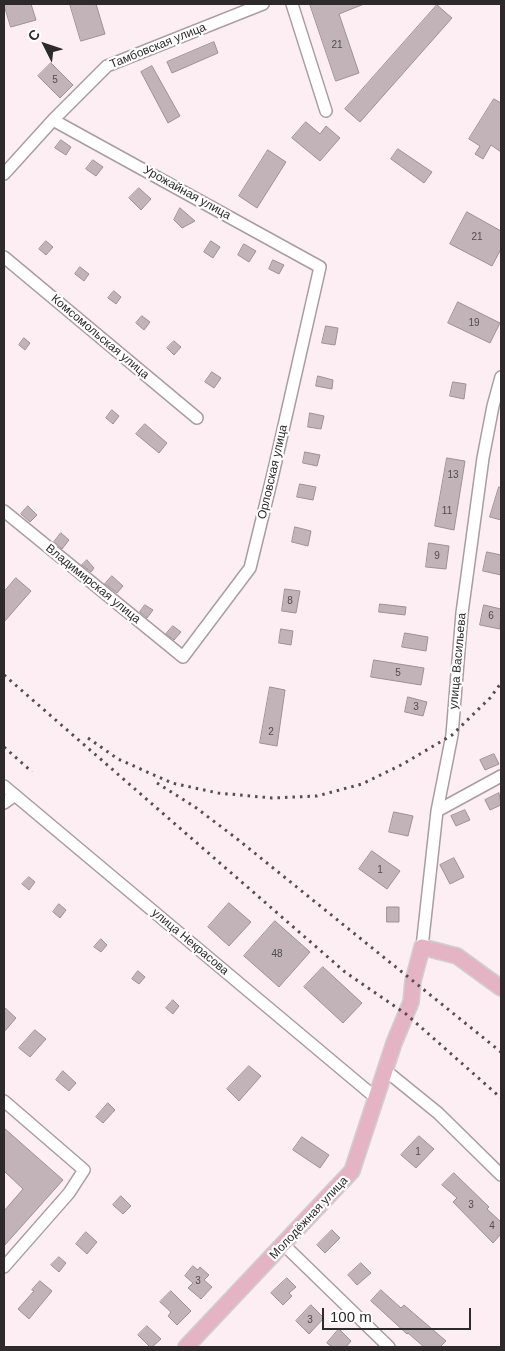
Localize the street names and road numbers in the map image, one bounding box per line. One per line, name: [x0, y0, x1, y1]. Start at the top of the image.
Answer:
street label: Тамбовская улица: [108, 20, 208, 72]
street label: Урожайная улица: [141, 163, 233, 223]
street label: Комсомольская улица: [48, 292, 152, 382]
street label: Орловская улица: [255, 423, 291, 521]
street label: Владимирская улица: [43, 541, 143, 627]
street label: улица Васильева: [447, 612, 469, 710]
street label: улица Некрасова: [149, 906, 231, 978]
street label: Молодёжная улица: [267, 1174, 351, 1262]

